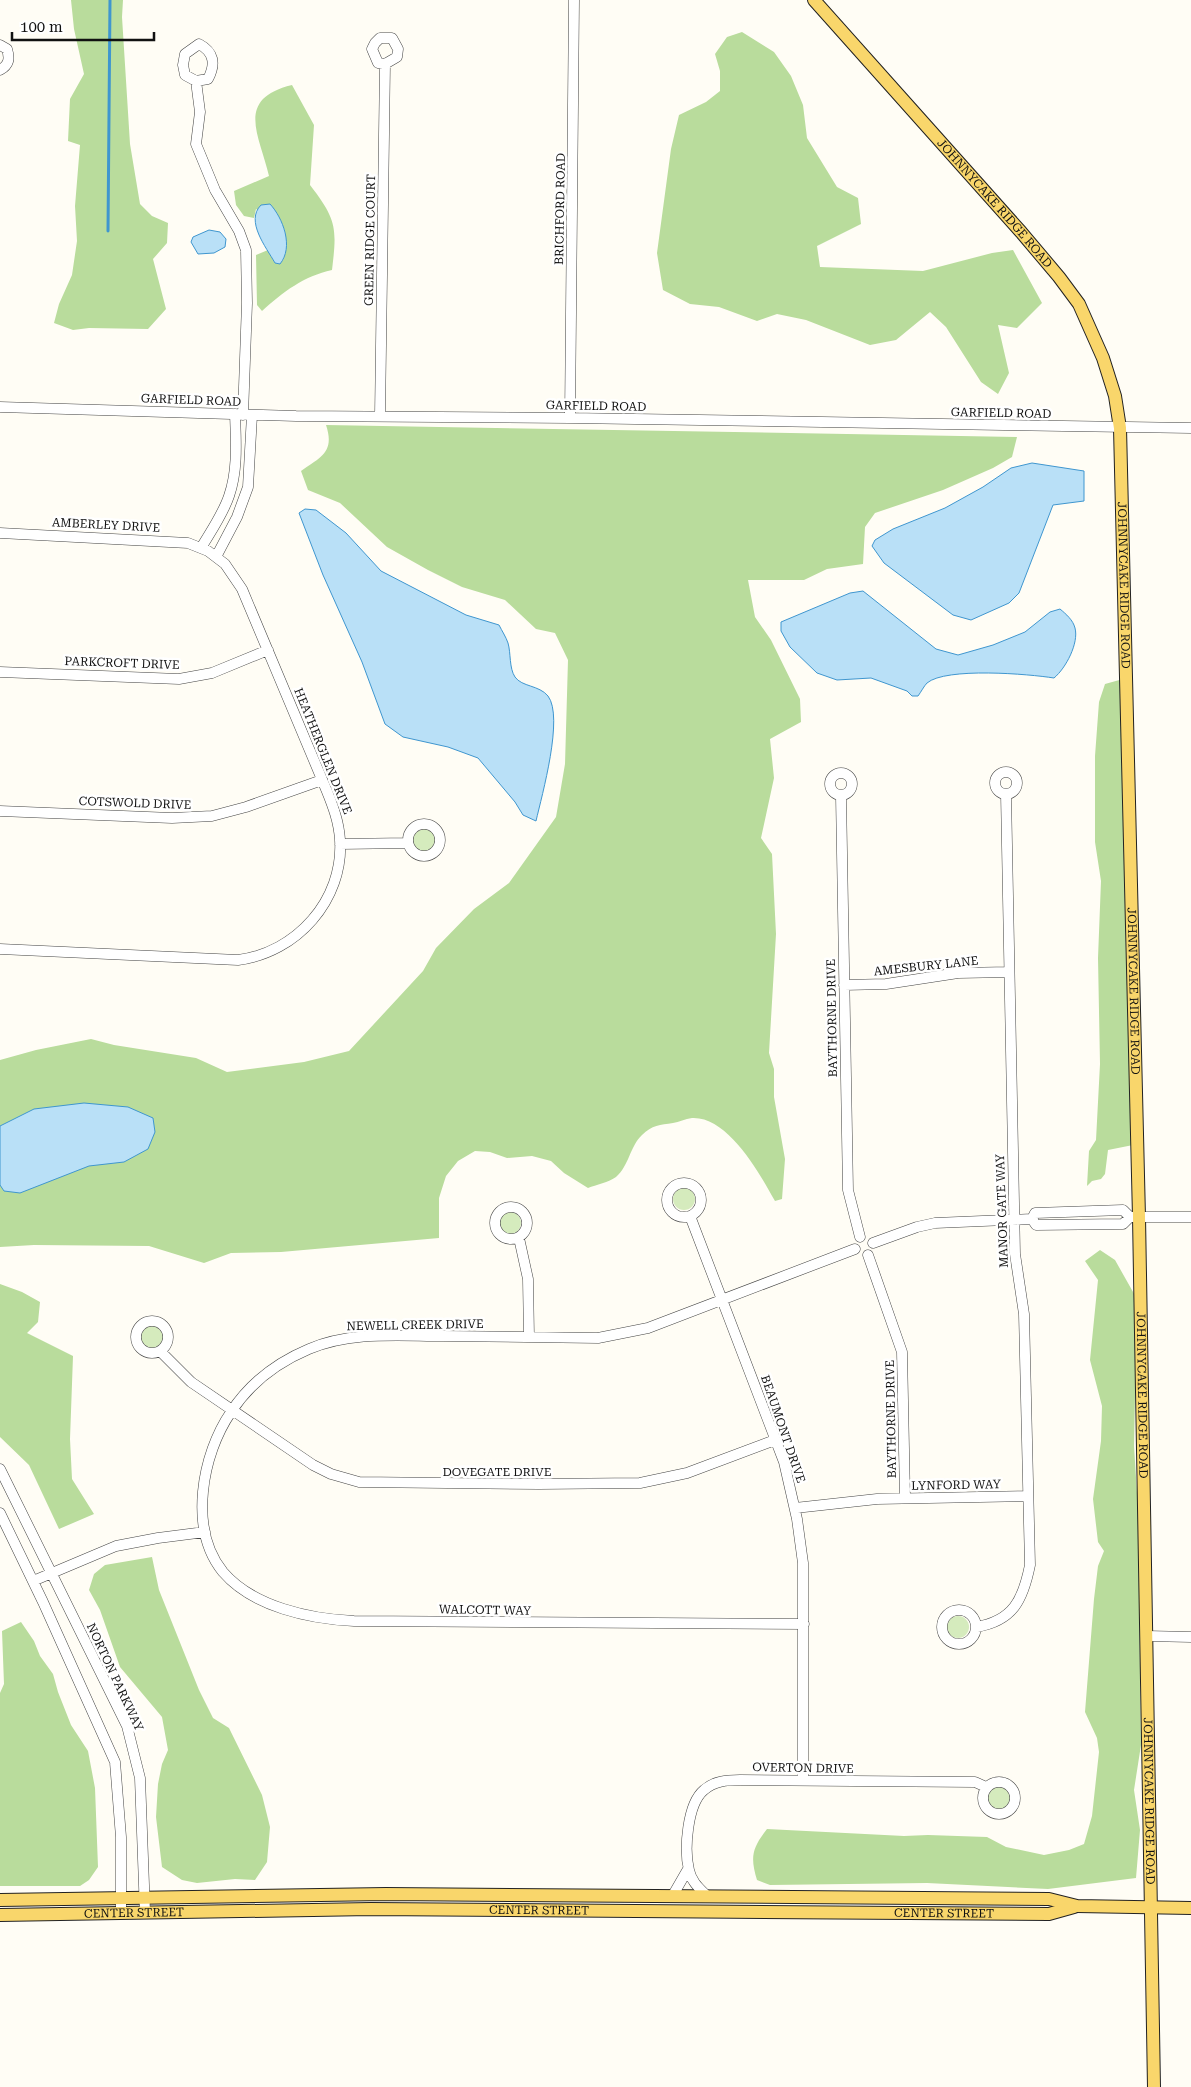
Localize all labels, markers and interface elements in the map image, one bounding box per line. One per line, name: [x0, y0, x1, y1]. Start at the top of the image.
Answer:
scale bar: [12, 10, 155, 42]
text: 100 m: [20, 18, 63, 36]
street label: JOHNNYCAKE RIDGE ROAD: [934, 136, 1055, 271]
street label: BRICHFORD ROAD: [552, 153, 568, 265]
street label: GREEN RIDGE COURT: [362, 174, 378, 306]
street label: GARFIELD ROAD: [141, 391, 241, 409]
street label: GARFIELD ROAD: [546, 398, 646, 414]
street label: GARFIELD ROAD: [951, 405, 1051, 421]
street label: JOHNNYCAKE RIDGE ROAD: [1115, 501, 1133, 669]
street label: AMBERLEY DRIVE: [52, 515, 160, 535]
street label: PARKCROFT DRIVE: [64, 654, 180, 672]
street label: HEATHERGLEN DRIVE: [291, 686, 355, 816]
street label: COTSWOLD DRIVE: [78, 794, 192, 812]
street label: JOHNNYCAKE RIDGE ROAD: [1125, 907, 1143, 1075]
street label: AMESBURY LANE: [873, 954, 979, 978]
street label: BAYTHORNE DRIVE: [824, 959, 840, 1077]
street label: MANOR GATE WAY: [993, 1153, 1011, 1268]
street label: JOHNNYCAKE RIDGE ROAD: [1134, 1311, 1151, 1479]
street label: NEWELL CREEK DRIVE: [346, 1317, 484, 1333]
street label: BAYTHORNE DRIVE: [883, 1360, 899, 1478]
street label: BEAUMONT DRIVE: [758, 1373, 808, 1485]
street label: DOVEGATE DRIVE: [443, 1465, 551, 1479]
street label: LYNFORD WAY: [911, 1477, 1002, 1493]
street label: WALCOTT WAY: [439, 1602, 532, 1618]
street label: NORTON PARKWAY: [84, 1621, 147, 1734]
street label: JOHNNYCAKE RIDGE ROAD: [1141, 1717, 1158, 1885]
street label: OVERTON DRIVE: [752, 1760, 854, 1776]
street label: CENTER STREET: [489, 1903, 589, 1918]
street label: CENTER STREET: [84, 1905, 184, 1921]
street label: CENTER STREET: [894, 1906, 994, 1921]

